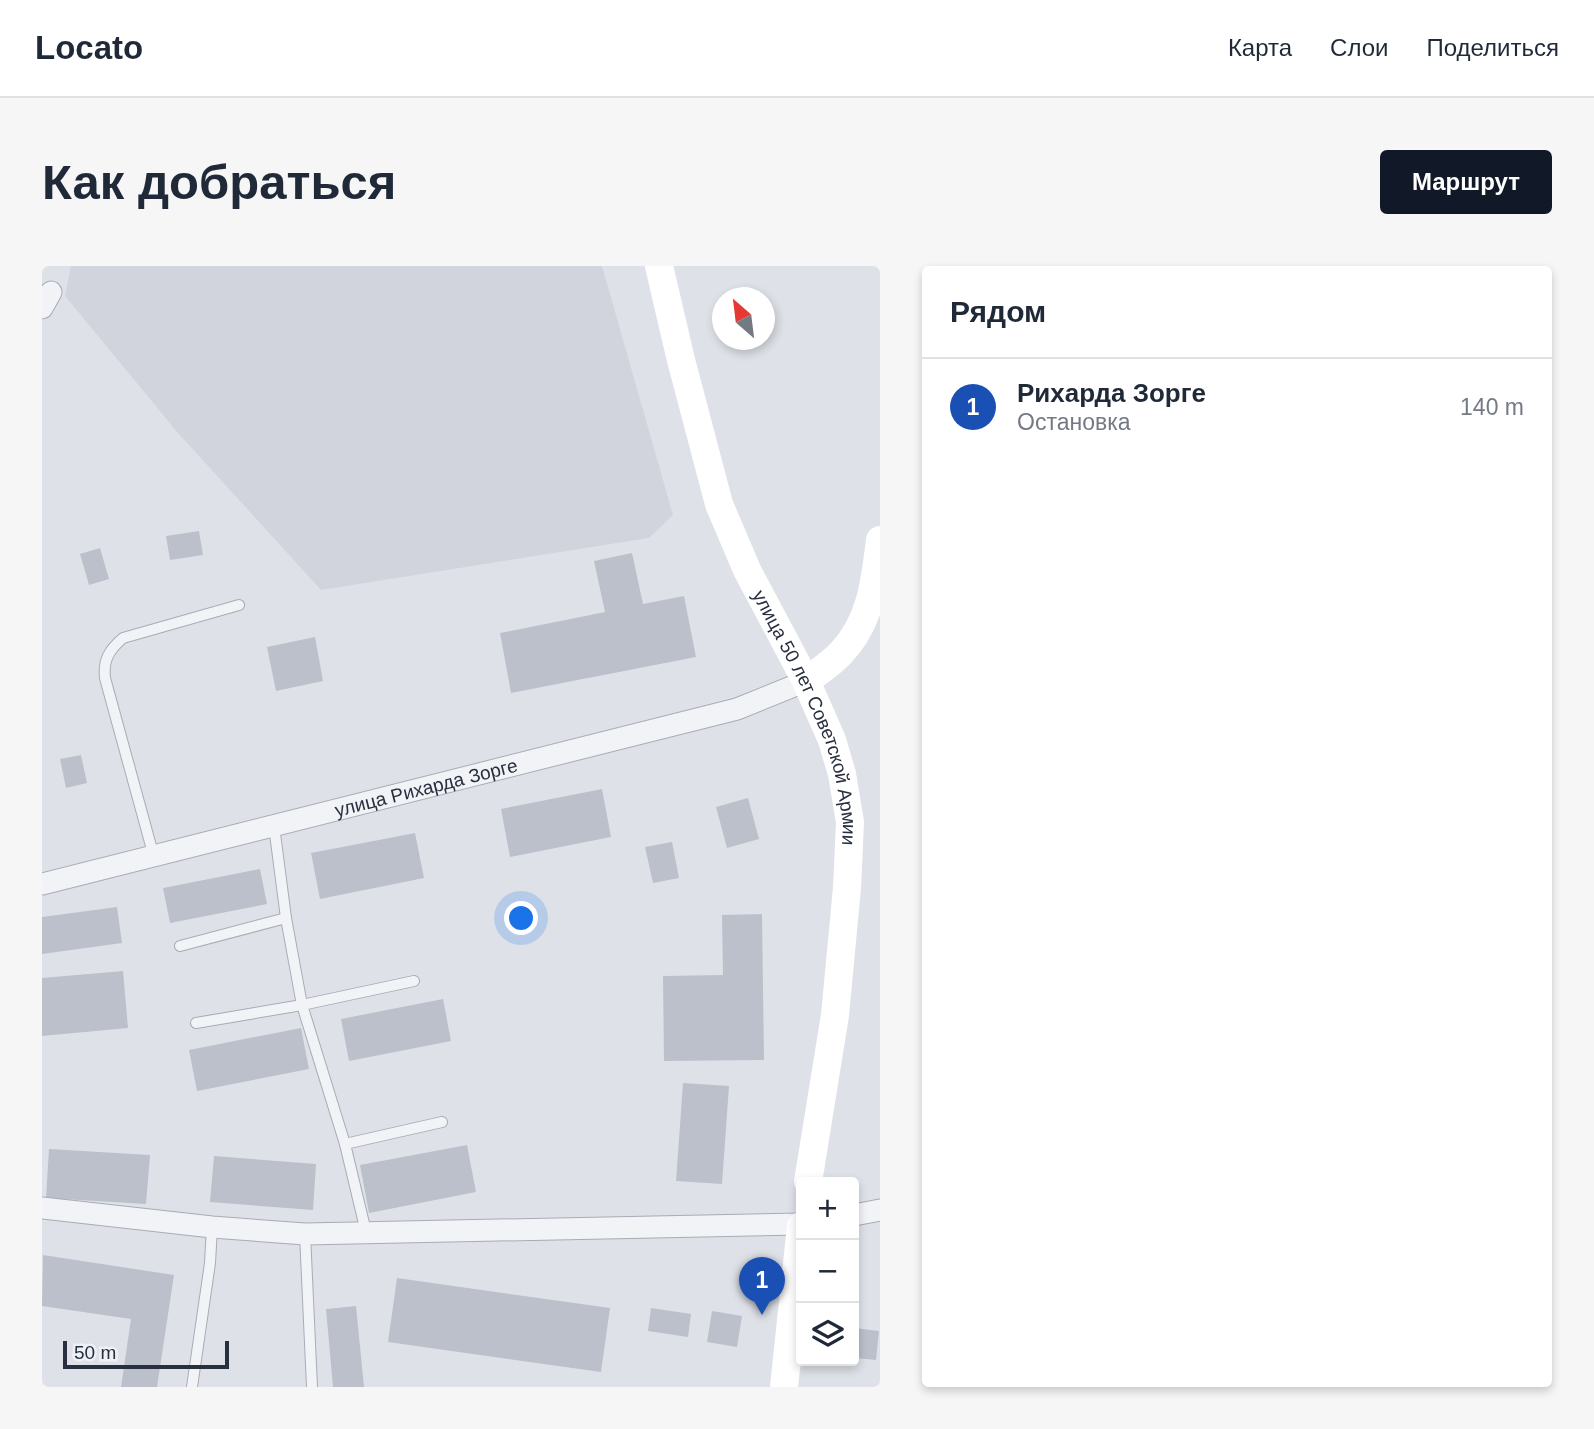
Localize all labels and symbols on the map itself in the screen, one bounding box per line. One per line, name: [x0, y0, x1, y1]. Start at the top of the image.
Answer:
north arrow: [712, 287, 775, 350]
street label: улица 50 лет Советской Армии: [749, 586, 860, 846]
street label: улица Рихарда Зорге: [333, 755, 520, 821]
your location: [504, 901, 538, 935]
pin: 1: [739, 1257, 785, 1315]
scale bar: [63, 1338, 229, 1370]

